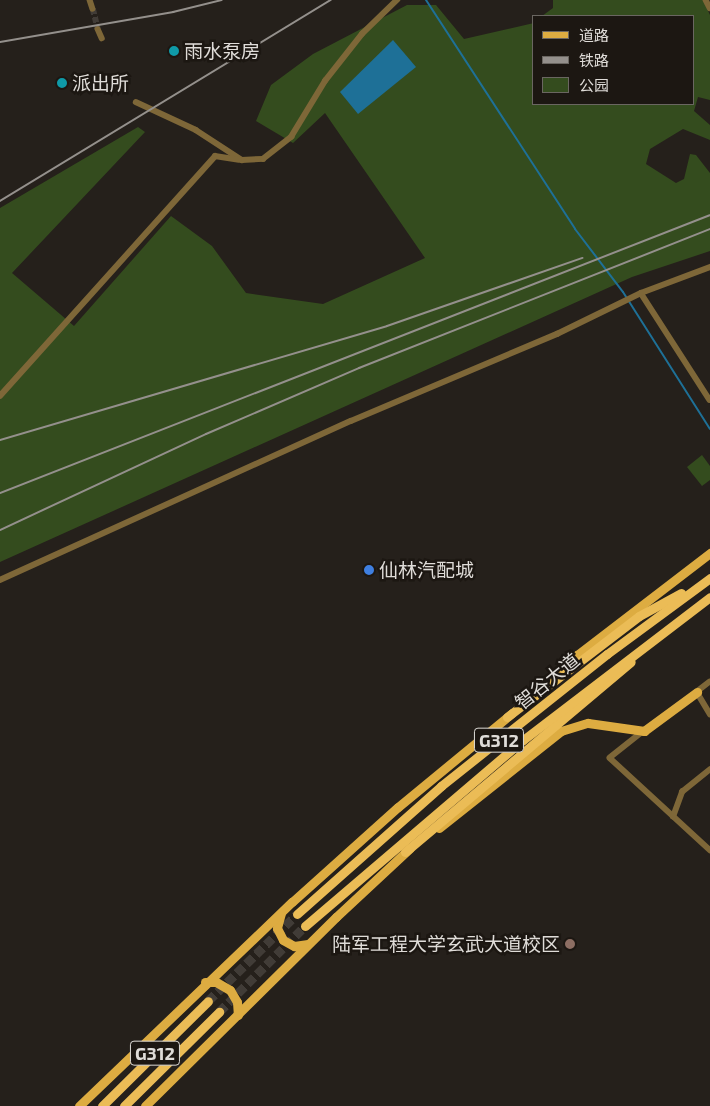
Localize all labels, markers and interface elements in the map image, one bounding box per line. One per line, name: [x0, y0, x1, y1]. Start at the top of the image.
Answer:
legend: [532, 15, 695, 105]
text: 道路: [579, 26, 609, 44]
place label: 雨水泵房: [184, 40, 260, 62]
marker: 雨水泵房: [168, 45, 180, 57]
text: 铁路: [579, 51, 609, 69]
place label: 派出所: [72, 72, 129, 94]
text: 公园: [579, 76, 609, 94]
marker: 派出所: [56, 77, 68, 89]
place label: 仙林汽配城: [379, 559, 474, 581]
marker: 仙林汽配城: [363, 564, 375, 576]
street label: 智谷大道: [510, 648, 584, 714]
road number: G312: [473, 724, 525, 756]
place label: 陆军工程大学玄武大道校区: [332, 933, 560, 955]
marker: 陆军工程大学玄武大道校区: [564, 938, 576, 950]
road number: G312: [129, 1038, 181, 1068]

